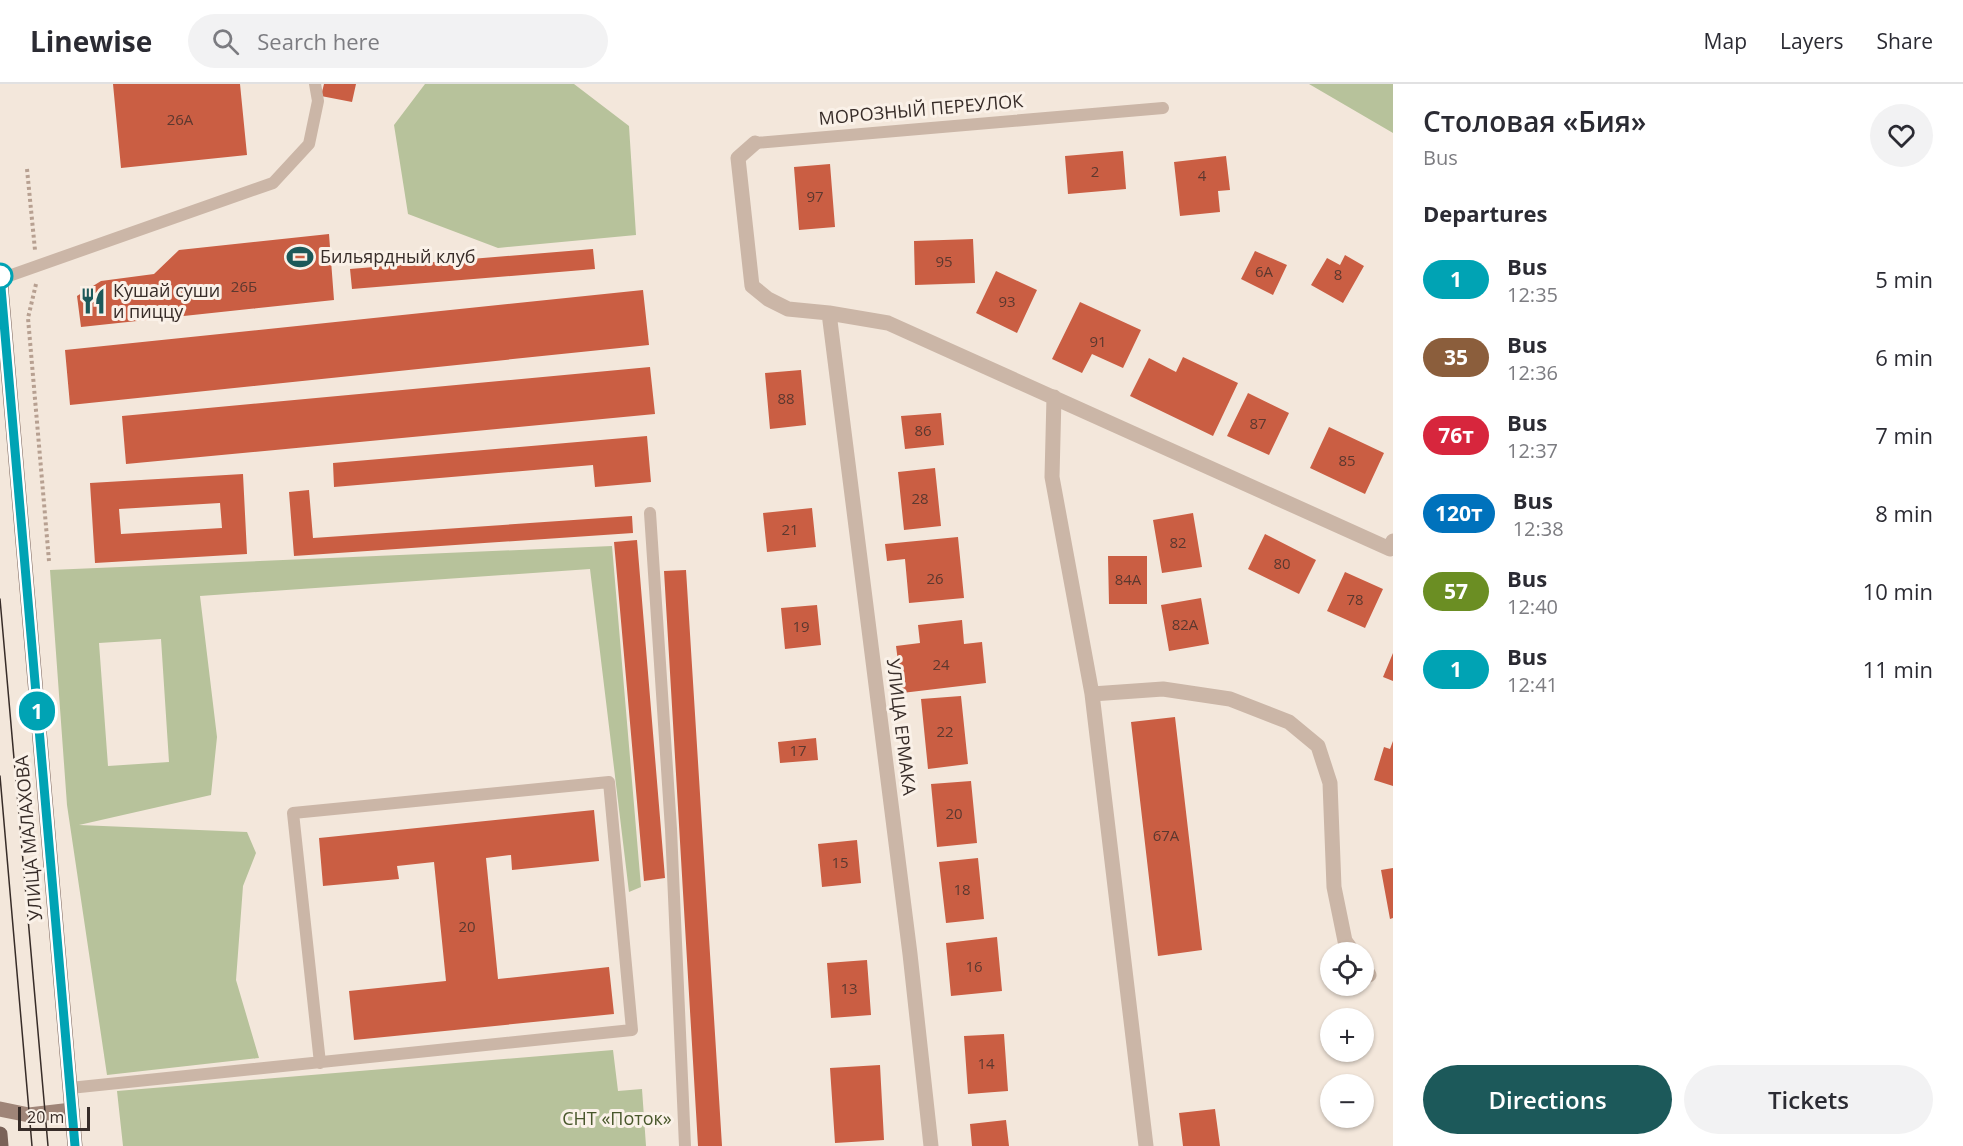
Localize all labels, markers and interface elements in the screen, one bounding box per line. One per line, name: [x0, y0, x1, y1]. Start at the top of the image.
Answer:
search box: [188, 14, 608, 68]
text: Linewise: [30, 22, 152, 60]
icon: search: [209, 25, 242, 58]
text: Search here: [257, 26, 380, 56]
text: Map: [1704, 27, 1747, 55]
text: Layers: [1780, 27, 1844, 55]
text: Share: [1877, 27, 1933, 55]
street label: МОРОЗНЫЙ ПЕРЕУЛОК: [818, 88, 1024, 130]
text: Столовая «Бия»: [1423, 102, 1646, 140]
button: heart: [1870, 104, 1933, 167]
house number: 26А: [167, 109, 194, 129]
text: Bus: [1423, 144, 1458, 171]
house number: 2: [1091, 161, 1099, 181]
house number: 4: [1198, 165, 1207, 185]
house number: 97: [806, 186, 824, 206]
text: Departures: [1423, 198, 1547, 228]
sports icon: Бильярдный клуб: [285, 242, 315, 272]
place label: Бильярдный клуб: [320, 244, 475, 268]
house number: 95: [935, 251, 953, 271]
text: Bus: [1507, 251, 1547, 281]
house number: 6А: [1255, 261, 1274, 281]
unlabelled marker: [0, 263, 13, 289]
house number: 8: [1334, 264, 1342, 284]
text: 5 min: [1875, 264, 1933, 294]
text: 1: [1450, 265, 1462, 293]
house number: 26Б: [231, 276, 257, 296]
place label: Кушай суши и пиццу: [113, 278, 220, 323]
text: 12:35: [1507, 281, 1558, 308]
restaurant icon: Кушай суши и пиццу: [78, 286, 108, 316]
house number: 93: [998, 291, 1016, 311]
text: Bus: [1507, 329, 1547, 359]
house number: 91: [1089, 331, 1107, 351]
text: 6 min: [1875, 342, 1933, 372]
text: 35: [1444, 343, 1468, 371]
text: 12:36: [1507, 359, 1558, 386]
house number: 88: [777, 388, 795, 408]
text: Bus: [1507, 407, 1547, 437]
house number: 87: [1249, 413, 1267, 433]
house number: 86: [914, 420, 932, 440]
text: 7 min: [1875, 420, 1933, 450]
text: 76т: [1438, 421, 1474, 449]
text: 12:37: [1507, 437, 1558, 464]
house number: 85: [1338, 450, 1356, 470]
text: Bus: [1513, 485, 1553, 515]
house number: 28: [911, 488, 929, 508]
text: 8 min: [1875, 498, 1933, 528]
text: 120т: [1435, 499, 1483, 527]
text: 12:38: [1513, 515, 1564, 542]
house number: 21: [781, 519, 799, 539]
house number: 82: [1169, 532, 1187, 552]
house number: 80: [1273, 553, 1291, 573]
text: Bus: [1507, 563, 1547, 593]
house number: 26: [926, 568, 944, 588]
house number: 84А: [1115, 569, 1142, 589]
text: 10 min: [1863, 576, 1933, 606]
text: 57: [1444, 577, 1468, 605]
house number: 78: [1346, 589, 1364, 609]
text: 12:40: [1507, 593, 1558, 620]
house number: 82А: [1172, 614, 1199, 634]
house number: 19: [792, 616, 810, 636]
text: Bus: [1507, 641, 1547, 671]
house number: 24: [932, 654, 950, 674]
text: 11 min: [1863, 654, 1933, 684]
text: 1: [1450, 655, 1462, 683]
street label: УЛИЦА ЕРМАКА: [882, 657, 922, 797]
text: 12:41: [1507, 671, 1558, 698]
line badge: 1: [18, 692, 57, 730]
text: 1: [31, 697, 43, 725]
house number: 22: [936, 721, 954, 741]
house number: 17: [789, 740, 807, 760]
street label: УЛИЦА МАЛАХОВА: [9, 754, 47, 922]
house number: 20: [945, 803, 963, 823]
house number: 67А: [1153, 825, 1180, 845]
house number: 15: [831, 852, 849, 872]
house number: 18: [953, 879, 971, 899]
house number: 20: [458, 916, 476, 936]
map controls: [1320, 942, 1374, 1128]
button: locate: [1320, 942, 1374, 996]
house number: 16: [965, 956, 983, 976]
house number: 13: [840, 978, 858, 998]
button: +: [1320, 1008, 1374, 1062]
house number: 14: [977, 1053, 995, 1073]
button: Directions: [1423, 1065, 1672, 1134]
button: Tickets: [1684, 1065, 1933, 1134]
button: −: [1320, 1074, 1374, 1128]
scale bar: [18, 1104, 90, 1132]
text: 20 m: [27, 1106, 64, 1128]
park label: СНТ «Поток»: [562, 1106, 672, 1130]

